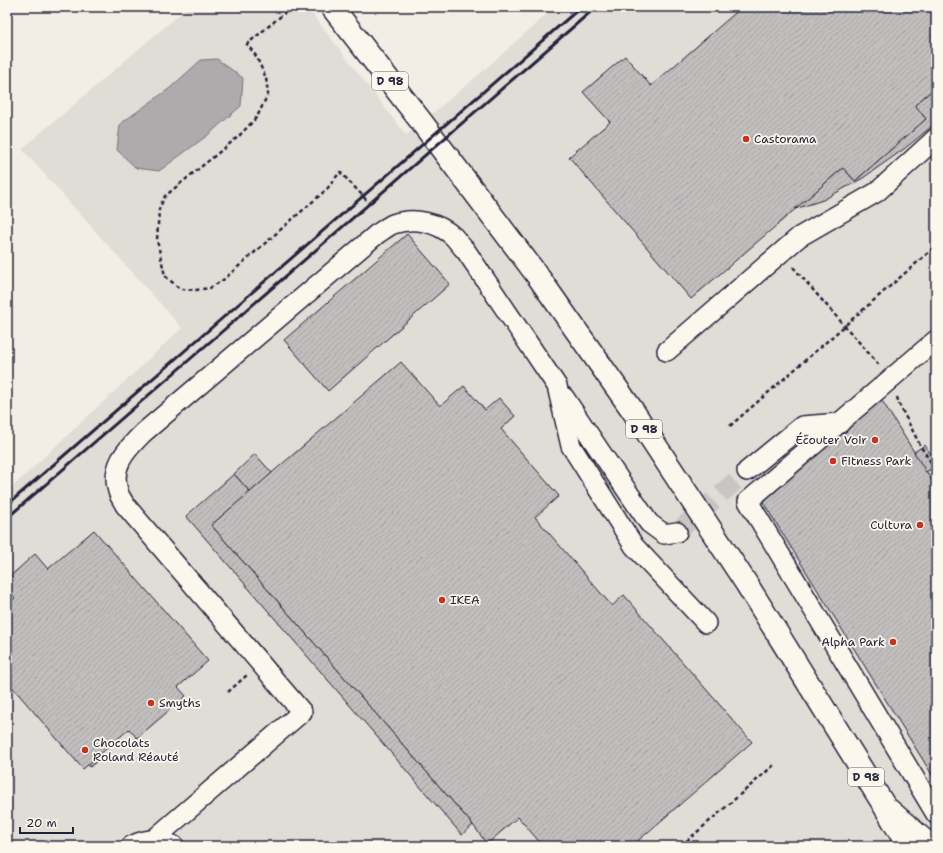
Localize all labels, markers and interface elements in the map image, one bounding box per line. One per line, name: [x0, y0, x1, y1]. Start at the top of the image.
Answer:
road number: D 98: [372, 72, 408, 90]
place label: Castorama: [754, 131, 817, 147]
marker: Castorama: [741, 134, 751, 144]
road number: D 98: [626, 420, 662, 438]
place label: Écouter Voir: [795, 432, 867, 448]
marker: Écouter Voir: [870, 435, 880, 445]
place label: Fitness Park: [841, 453, 911, 469]
marker: Fitness Park: [828, 456, 838, 466]
place label: Cultura: [870, 517, 913, 533]
marker: Cultura: [915, 520, 925, 530]
place label: IKEA: [450, 592, 480, 608]
marker: IKEA: [437, 595, 447, 605]
place label: Alpha Park: [821, 634, 885, 650]
marker: Alpha Park: [888, 637, 898, 647]
place label: Smyths: [159, 695, 201, 711]
marker: Smyths: [146, 698, 156, 708]
place label: Chocolats Roland Réauté: [93, 735, 179, 765]
marker: Chocolats Roland Réauté: [80, 745, 90, 755]
road number: D 98: [848, 768, 884, 786]
scale bar: [20, 809, 73, 835]
text: 20 m: [26, 815, 57, 831]

